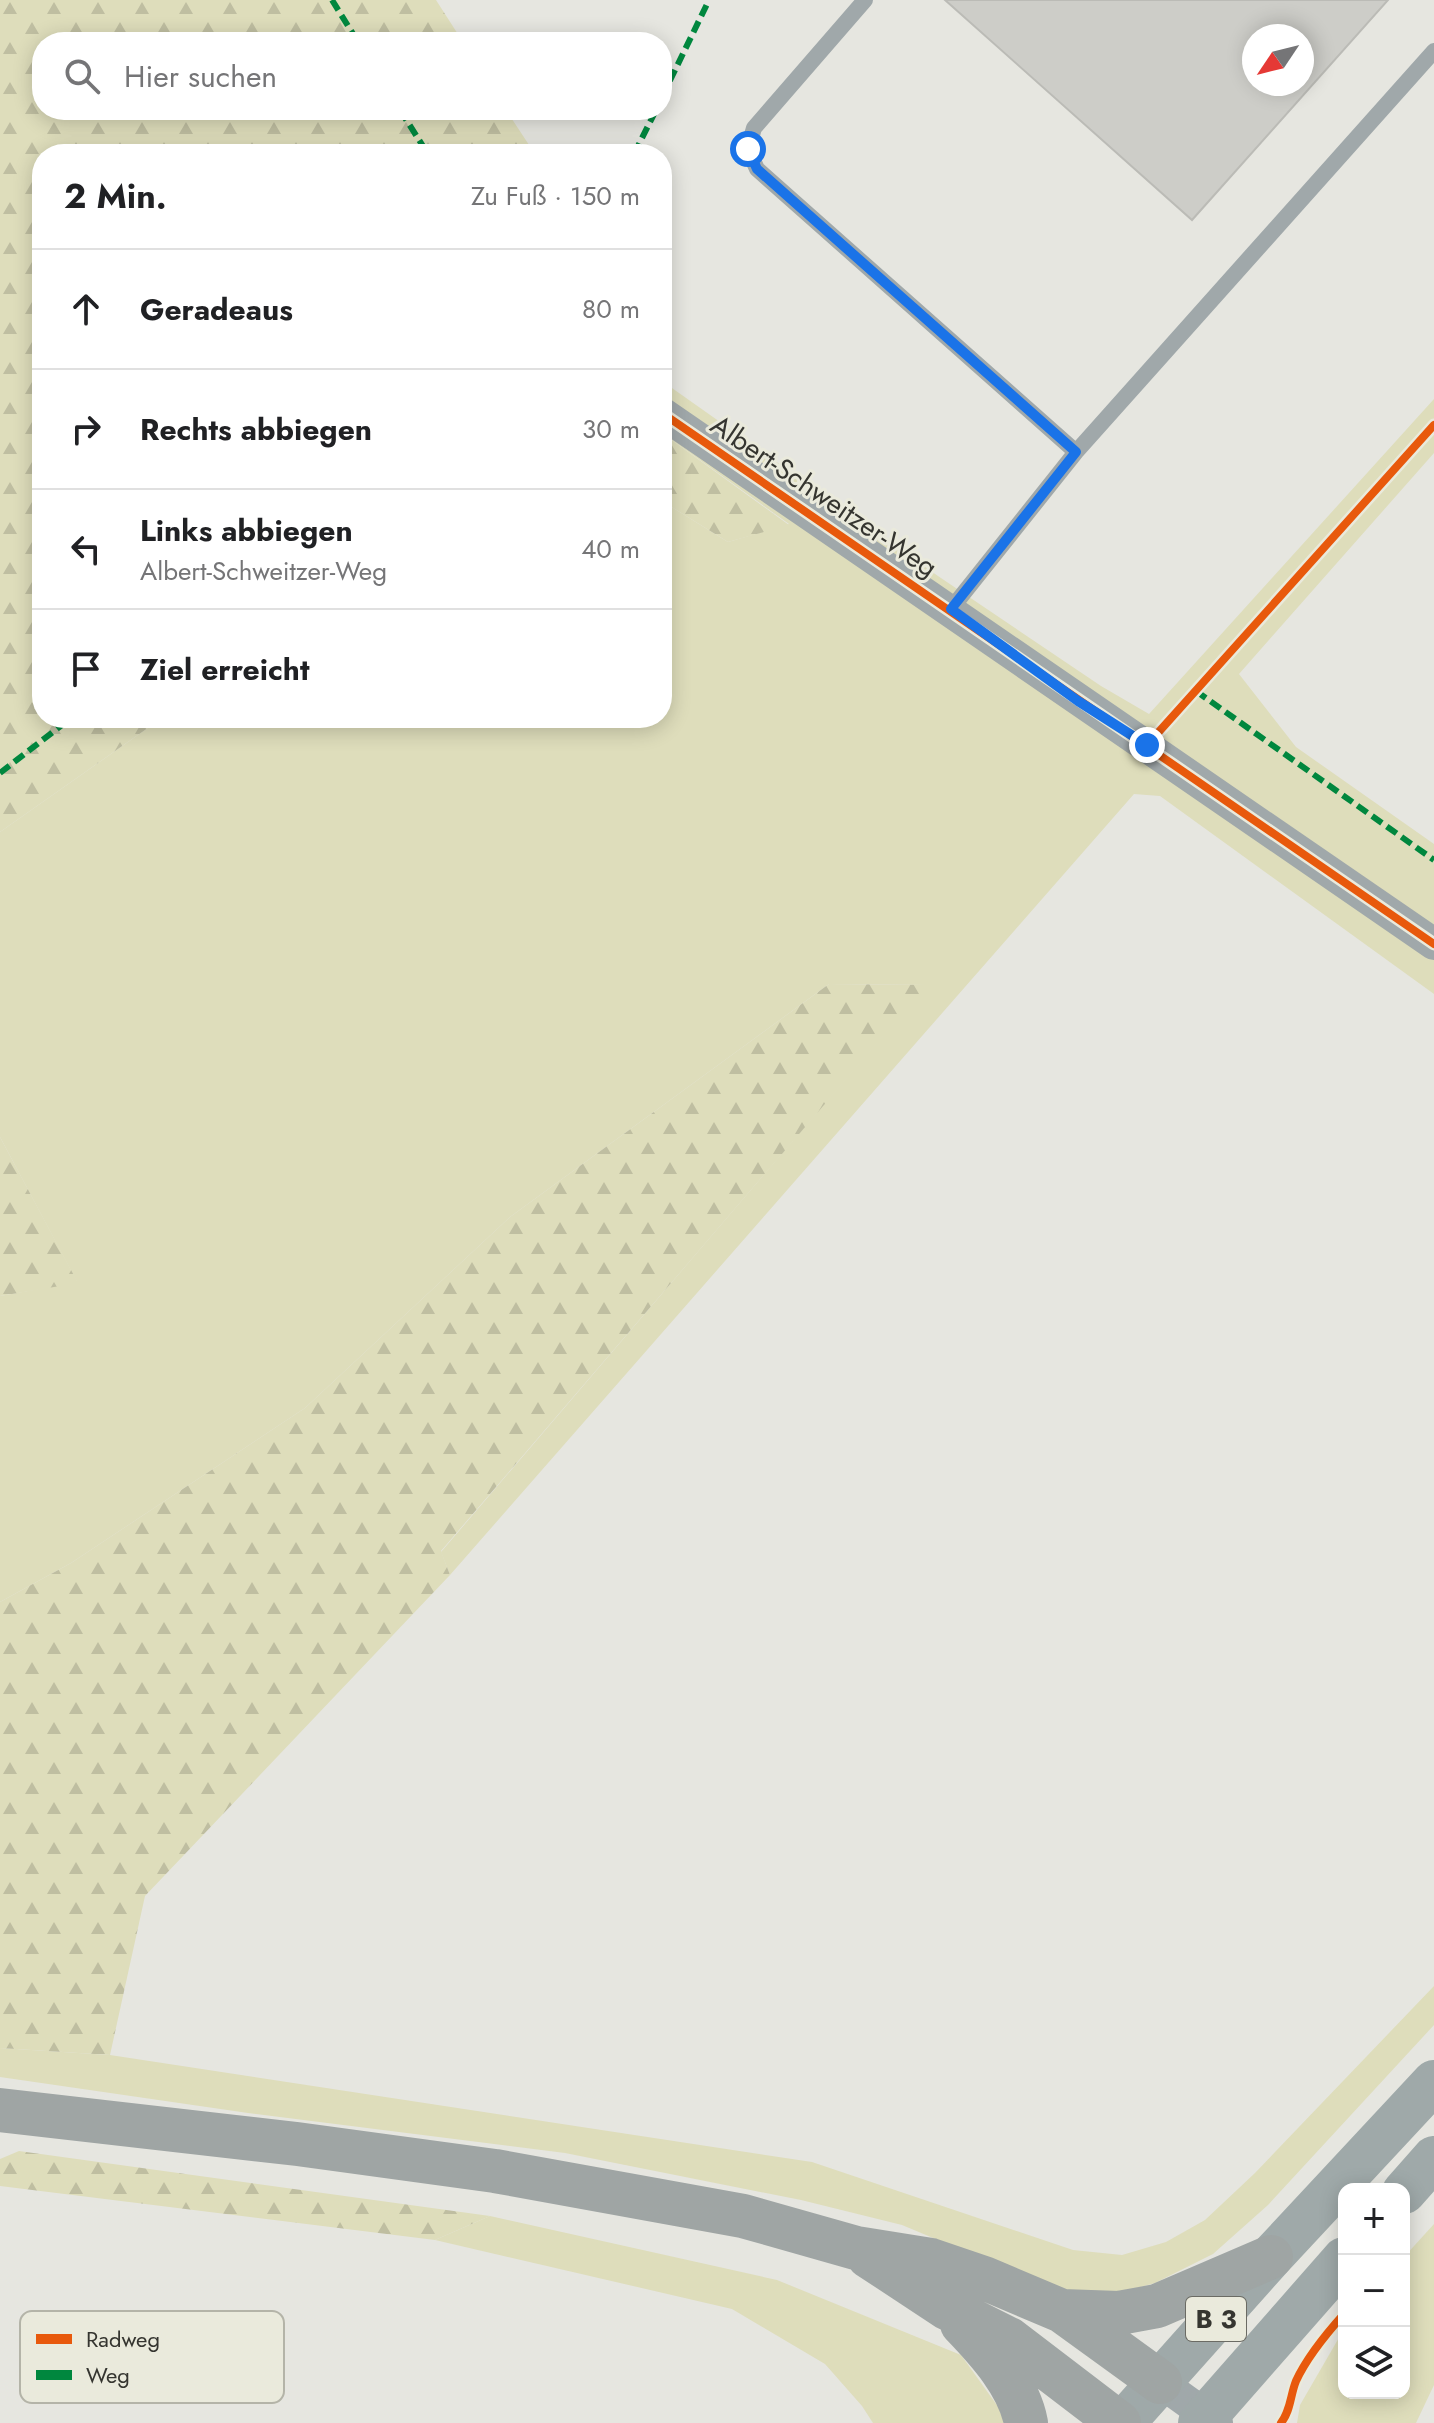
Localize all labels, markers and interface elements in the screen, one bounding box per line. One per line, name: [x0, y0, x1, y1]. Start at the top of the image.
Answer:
north arrow: [1242, 24, 1314, 96]
search box: [32, 32, 672, 120]
icon: search: [60, 54, 104, 98]
text: Hier suchen: [124, 55, 277, 98]
route start: [730, 131, 766, 167]
text: 2 Min.: [64, 172, 167, 221]
text: Zu Fuß · 150 m: [471, 177, 640, 215]
icon: ahead: [64, 287, 108, 331]
text: Geradeaus: [140, 288, 293, 331]
text: 80 m: [582, 290, 640, 328]
street label: Albert-Schweitzer-Weg: [702, 405, 946, 587]
icon: right: [64, 407, 108, 451]
text: Rechts abbiegen: [140, 408, 372, 451]
text: 30 m: [582, 410, 640, 448]
text: Links abbiegen: [140, 509, 353, 552]
icon: left: [64, 527, 108, 571]
text: 40 m: [581, 530, 640, 568]
text: Albert-Schweitzer-Weg: [140, 552, 387, 590]
icon: arrive: [64, 647, 108, 691]
text: Ziel erreicht: [140, 648, 309, 691]
route end: [1129, 727, 1165, 763]
map controls: [1338, 2183, 1410, 2399]
button: +: [1338, 2183, 1410, 2255]
button: −: [1338, 2255, 1410, 2327]
road number: B 3: [1186, 2297, 1246, 2341]
legend: [20, 2311, 284, 2403]
text: Radweg: [86, 2323, 160, 2355]
button: layers: [1338, 2327, 1410, 2399]
text: Weg: [86, 2359, 130, 2391]

